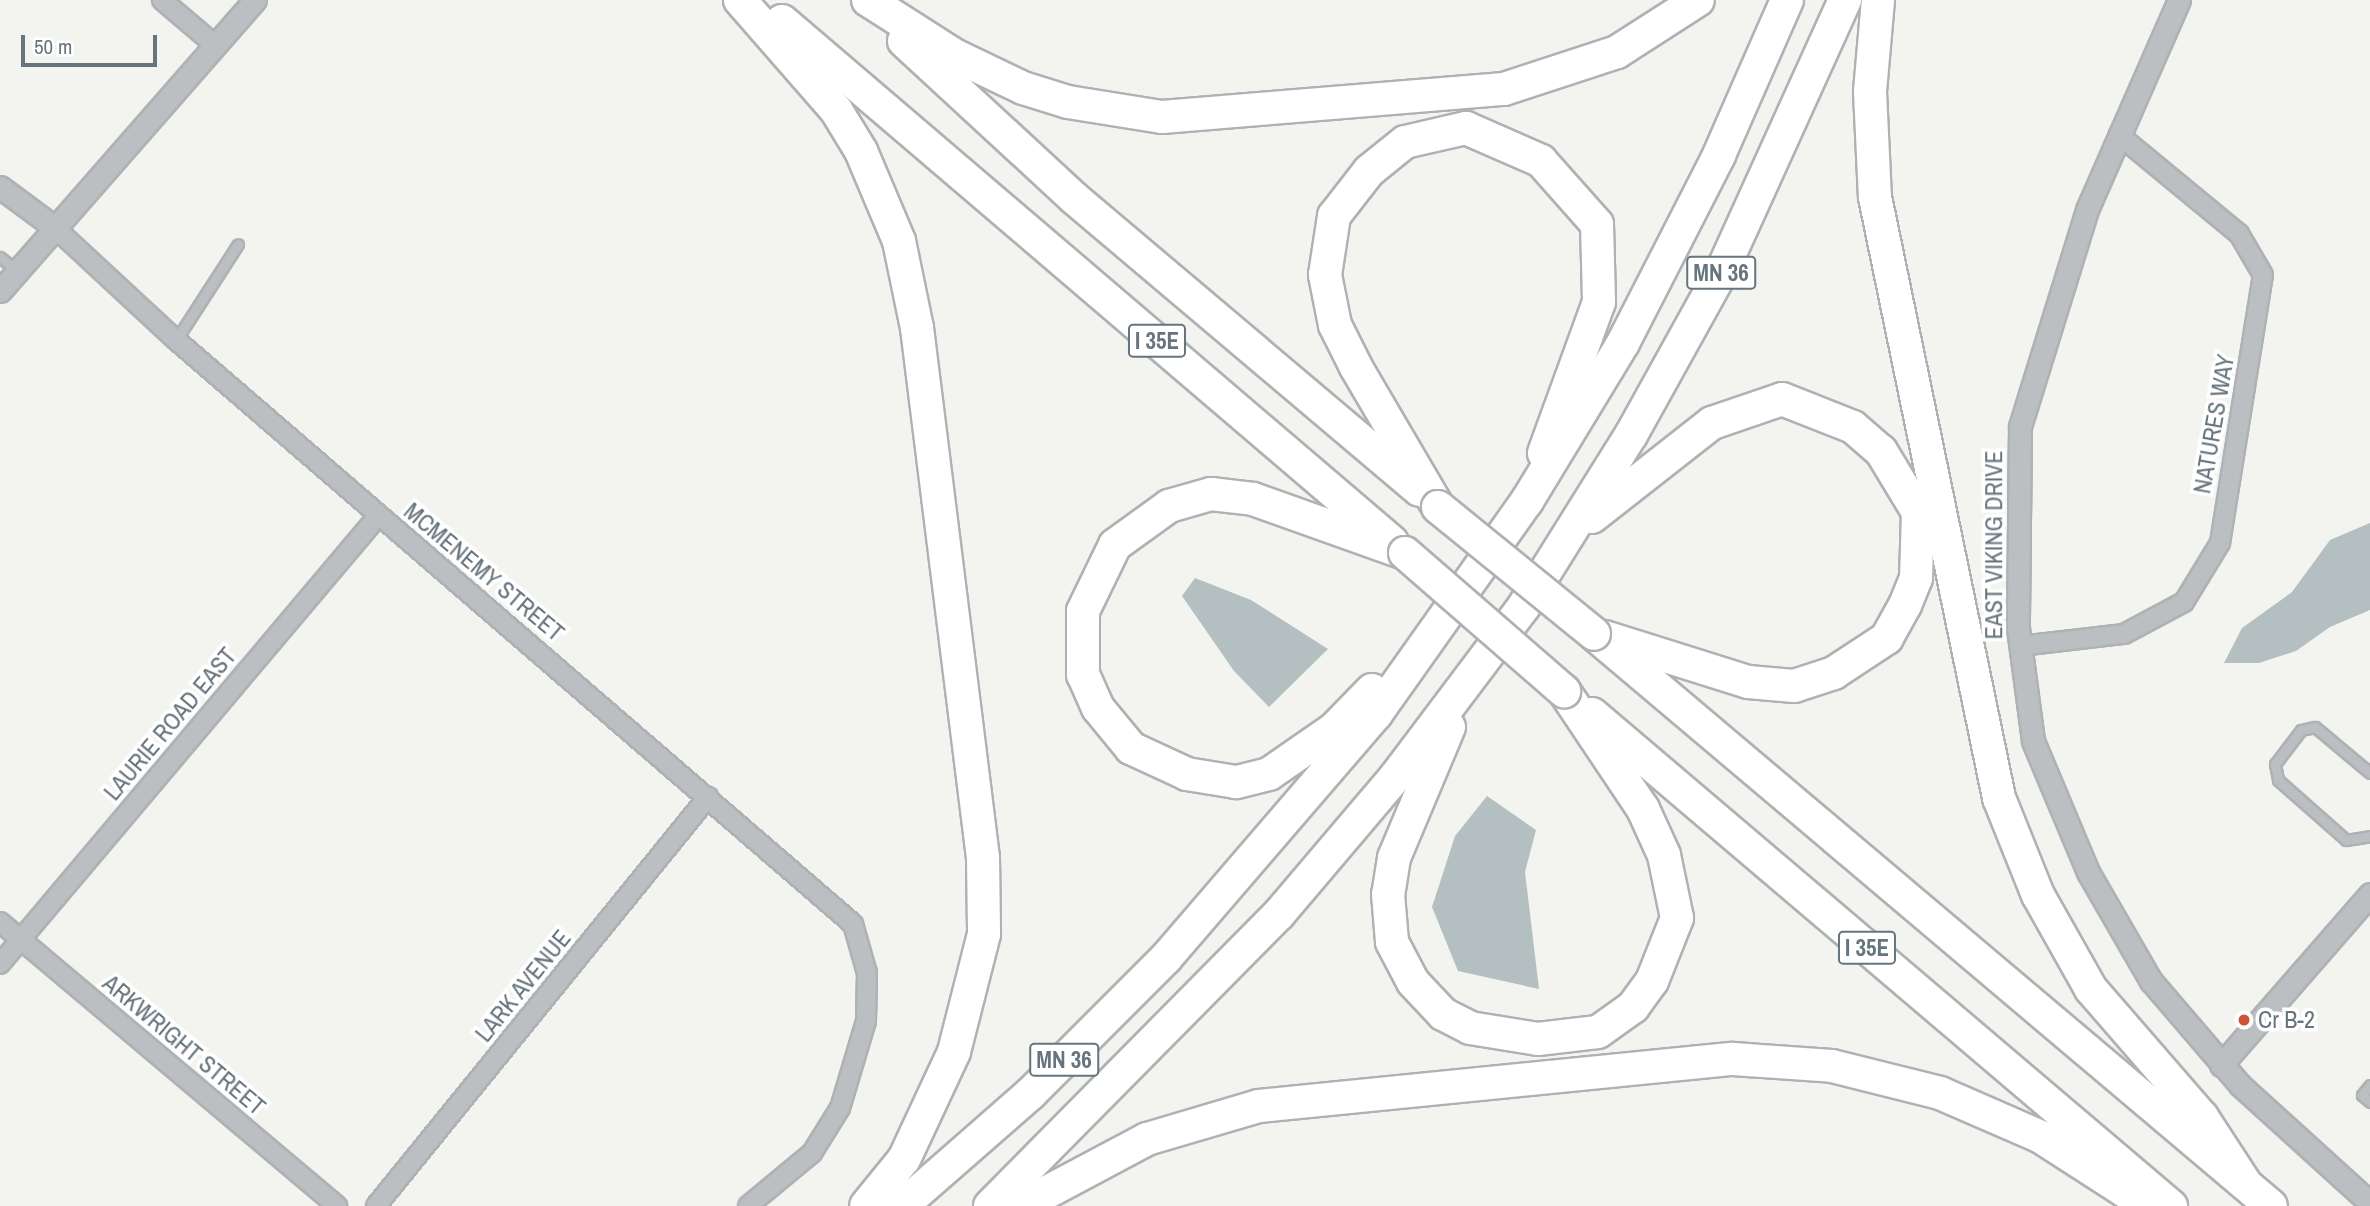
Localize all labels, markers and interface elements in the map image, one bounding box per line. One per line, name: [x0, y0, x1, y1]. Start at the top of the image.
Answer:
scale bar: [24, 21, 161, 65]
text: 50 m: [34, 32, 72, 61]
road number: MN 36: [1686, 254, 1756, 292]
road number: I 35E: [1127, 322, 1187, 360]
street label: NATURES WAY: [2188, 352, 2240, 496]
street label: EAST VIKING DRIVE: [1980, 450, 2008, 640]
street label: MCMENEMY STREET: [398, 497, 570, 647]
street label: LAURIE ROAD EAST: [98, 642, 242, 806]
street label: LARK AVENUE: [469, 924, 577, 1048]
road number: I 35E: [1837, 928, 1897, 967]
street label: ARKWRIGHT STREET: [97, 969, 271, 1121]
place label: Cr B-2: [2258, 1006, 2315, 1034]
marker: Cr B-2: [2236, 1012, 2252, 1028]
road number: MN 36: [1029, 1040, 1099, 1079]

